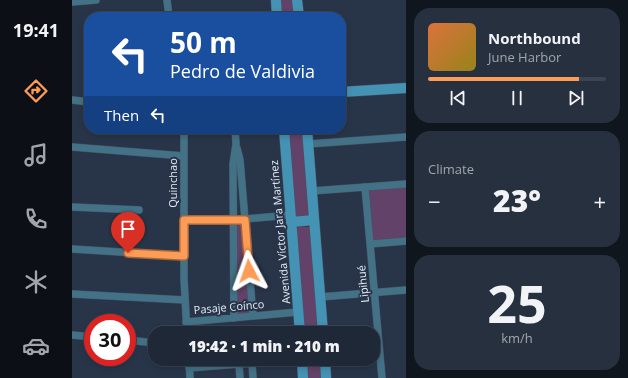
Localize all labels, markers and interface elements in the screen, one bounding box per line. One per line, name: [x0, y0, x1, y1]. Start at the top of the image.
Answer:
text: 19:41: [13, 18, 59, 42]
text: 50 m: [170, 23, 237, 61]
icon: left: [104, 28, 156, 80]
text: Northbound: [488, 28, 581, 48]
text: June Harbor: [488, 48, 561, 66]
text: Pedro de Valdivia: [170, 59, 315, 83]
icon: directions: [22, 77, 50, 105]
icon: previous: [447, 87, 469, 109]
icon: pause: [506, 87, 528, 109]
icon: next: [565, 87, 587, 109]
icon: left: [147, 104, 169, 126]
text: Then: [104, 105, 139, 125]
icon: music: [22, 141, 50, 169]
street label: Quinchao: [165, 158, 180, 208]
street label: Avenida Víctor Jara Martínez: [266, 160, 293, 305]
text: Climate: [428, 160, 474, 178]
text: 23°: [493, 180, 541, 221]
text: −: [428, 186, 441, 216]
text: +: [593, 186, 606, 216]
icon: phone: [22, 205, 50, 233]
pin: [111, 212, 145, 253]
icon: arrive: [117, 218, 139, 240]
position arrow: [228, 250, 270, 292]
street label: Lipihué: [353, 265, 372, 304]
text: 25: [487, 267, 547, 338]
icon: climate: [22, 268, 50, 296]
street label: Pasaje Coínco: [193, 296, 265, 317]
speed limit sign: 30: [84, 314, 136, 366]
text: km/h: [501, 329, 533, 347]
icon: car: [22, 332, 50, 360]
text: 19:42 · 1 min · 210 m: [188, 336, 340, 356]

